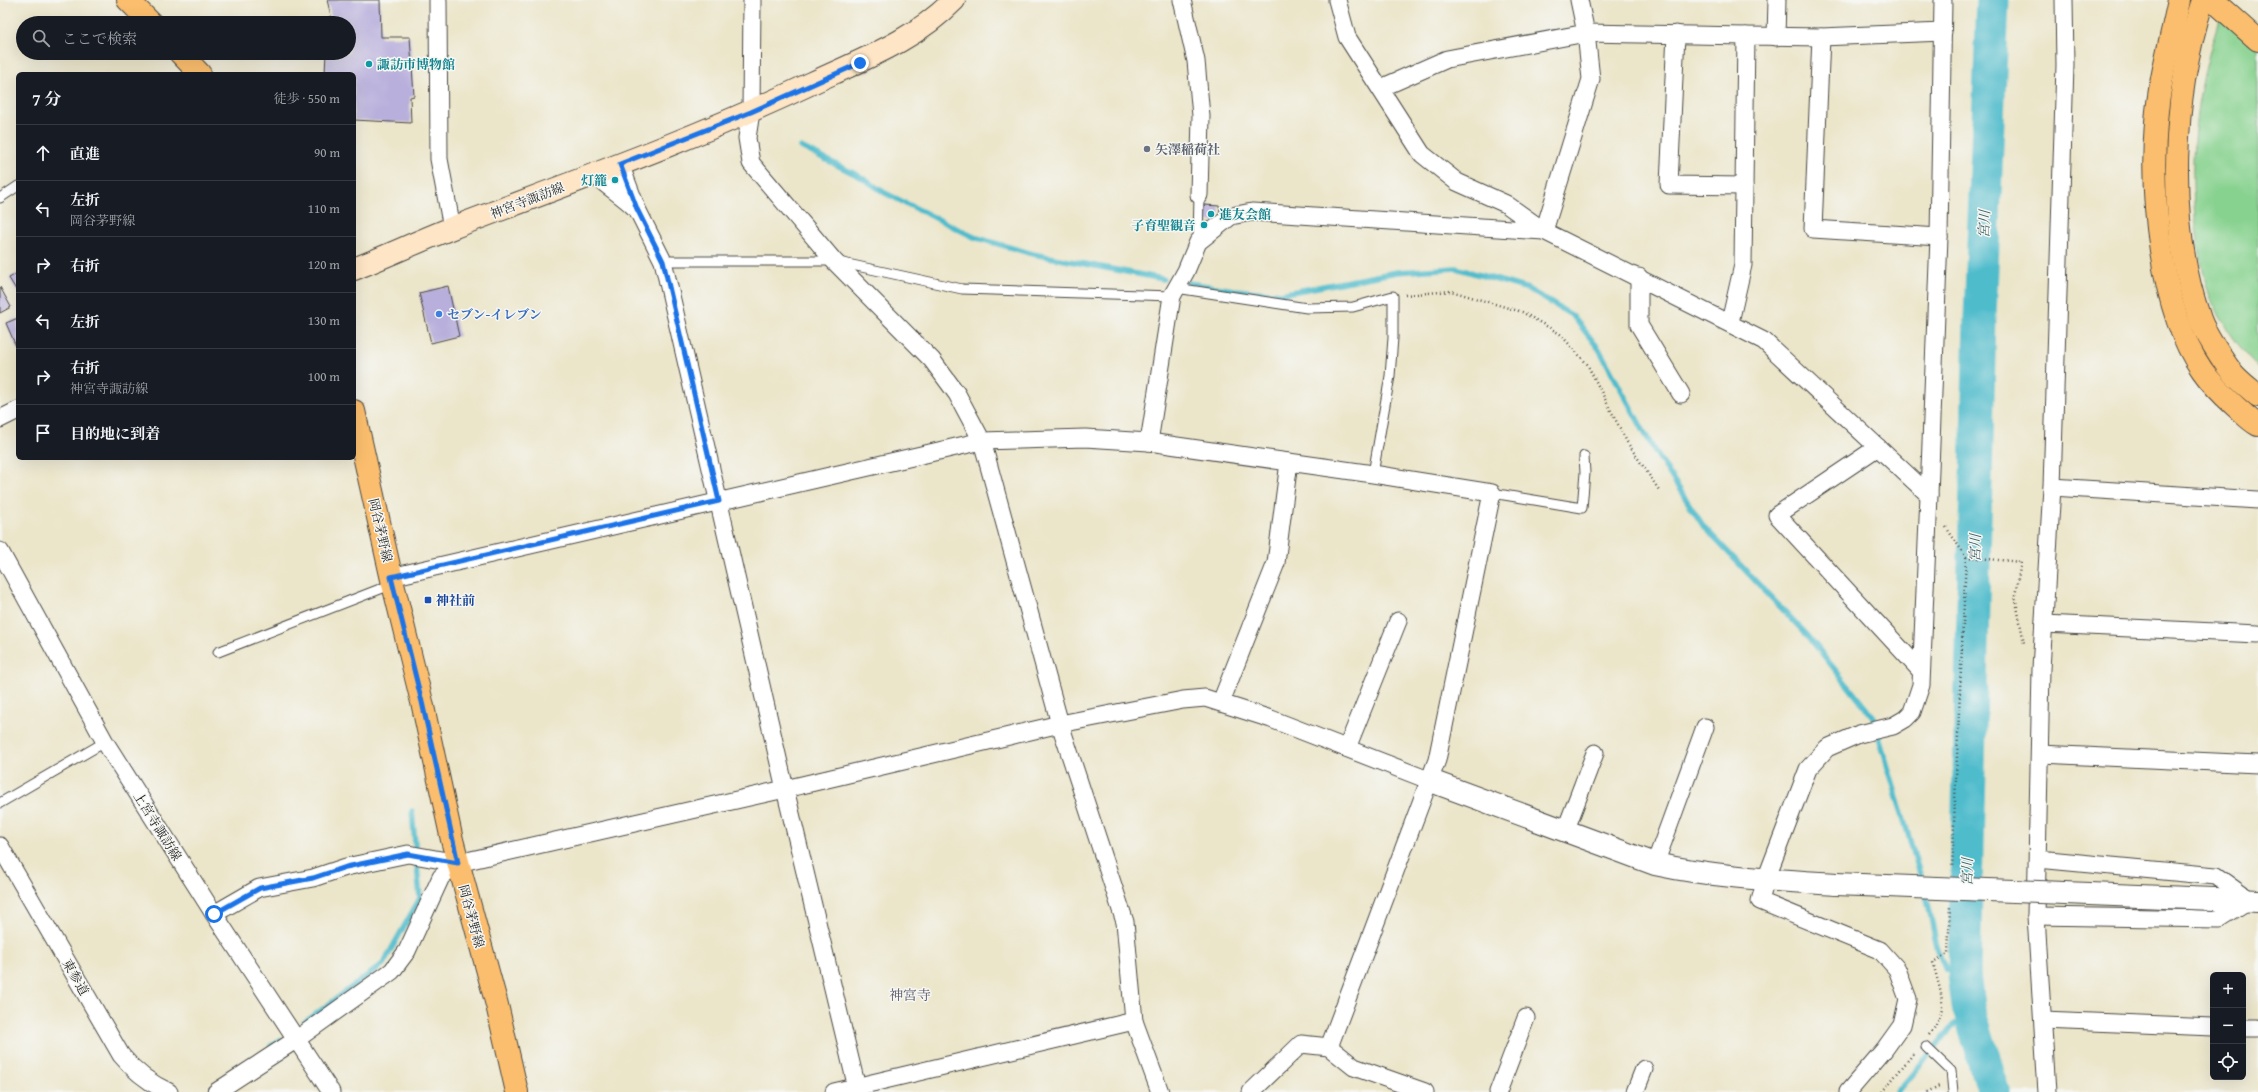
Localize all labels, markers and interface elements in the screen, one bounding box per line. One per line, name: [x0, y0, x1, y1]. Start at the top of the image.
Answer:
search box: [16, 16, 356, 60]
icon: search: [30, 27, 52, 49]
text: ここで検索: [62, 28, 137, 49]
route end: [851, 54, 869, 72]
place label: 諏訪市博物館: [377, 55, 455, 74]
marker: 諏訪市博物館: [364, 59, 374, 69]
text: 7 分: [32, 86, 62, 111]
text: 徒歩 · 550 m: [274, 89, 340, 108]
place label: 矢澤稲荷社: [1155, 140, 1220, 159]
icon: ahead: [32, 142, 54, 164]
text: 直進: [70, 143, 100, 164]
text: 90 m: [314, 143, 340, 162]
marker: 矢澤稲荷社: [1142, 144, 1152, 154]
place label: 灯籠: [581, 171, 607, 190]
marker: 灯籠: [610, 175, 620, 185]
street label: 神宮寺諏訪線: [487, 178, 567, 223]
text: 左折: [70, 189, 100, 210]
icon: left: [32, 198, 54, 220]
text: 110 m: [308, 199, 340, 218]
place label: 進友会館: [1219, 205, 1271, 224]
water label: 宮川: [1974, 208, 1995, 238]
marker: 進友会館: [1206, 209, 1216, 219]
text: 岡谷茅野線: [70, 211, 135, 230]
place label: 子育聖観音: [1131, 216, 1196, 235]
marker: 子育聖観音: [1199, 220, 1209, 230]
icon: right: [32, 254, 54, 276]
text: 右折: [70, 255, 100, 276]
text: 120 m: [308, 255, 340, 274]
place label: セブン-イレブン: [447, 305, 542, 324]
marker: セブン-イレブン: [434, 309, 444, 319]
icon: left: [32, 310, 54, 332]
text: 左折: [70, 311, 100, 332]
text: 130 m: [308, 311, 340, 330]
text: 右折: [70, 357, 100, 378]
icon: right: [32, 366, 54, 388]
text: 100 m: [308, 367, 340, 386]
text: 神宮寺諏訪線: [70, 379, 148, 398]
icon: arrive: [32, 422, 54, 444]
text: 目的地に到着: [70, 423, 160, 444]
street label: 岡谷茅野線: [364, 496, 397, 564]
water label: 宮川: [1965, 532, 1985, 562]
place label: 神社前: [436, 591, 475, 610]
marker: 神社前: [423, 595, 433, 605]
street label: 上宮寺諏訪線: [129, 788, 186, 864]
water label: 宮川: [1957, 856, 1977, 886]
street label: 岡谷茅野線: [454, 882, 489, 950]
route start: [205, 905, 223, 923]
street label: 東参道: [58, 956, 94, 999]
map controls: [2210, 972, 2246, 1080]
button: +: [2210, 972, 2246, 1008]
district label: 神宮寺: [889, 985, 931, 1005]
button: −: [2210, 1008, 2246, 1044]
button: locate: [2210, 1044, 2246, 1080]

